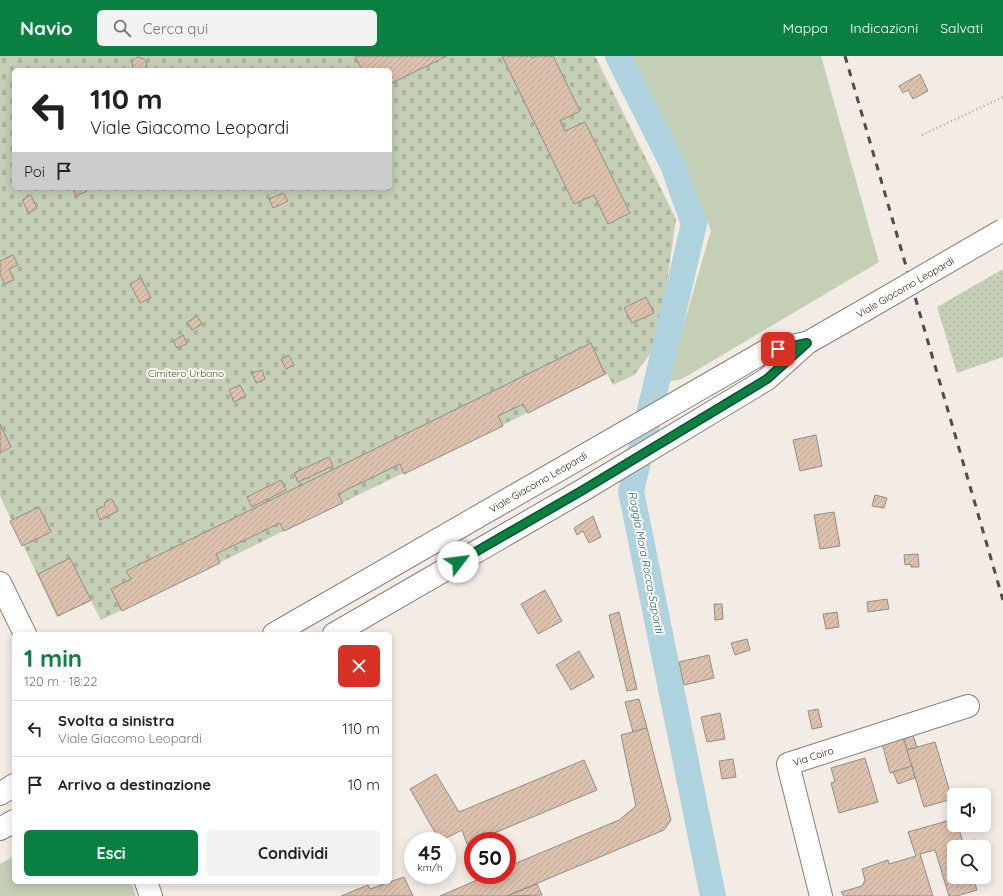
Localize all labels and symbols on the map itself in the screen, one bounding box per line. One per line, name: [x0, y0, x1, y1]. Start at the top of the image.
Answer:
street label: Viale Giacomo Leopardi: [854, 254, 956, 321]
pin: [761, 332, 795, 366]
park label: Cimitero Urbano: [148, 367, 224, 380]
street label: Viale Giacomo Leopardi: [487, 449, 589, 516]
water label: Roggia Mora Rocca-Saporiti: [625, 490, 667, 636]
position arrow: [437, 541, 479, 583]
street label: Via Coiro: [791, 744, 835, 769]
speed limit sign: 50: [464, 832, 516, 884]

